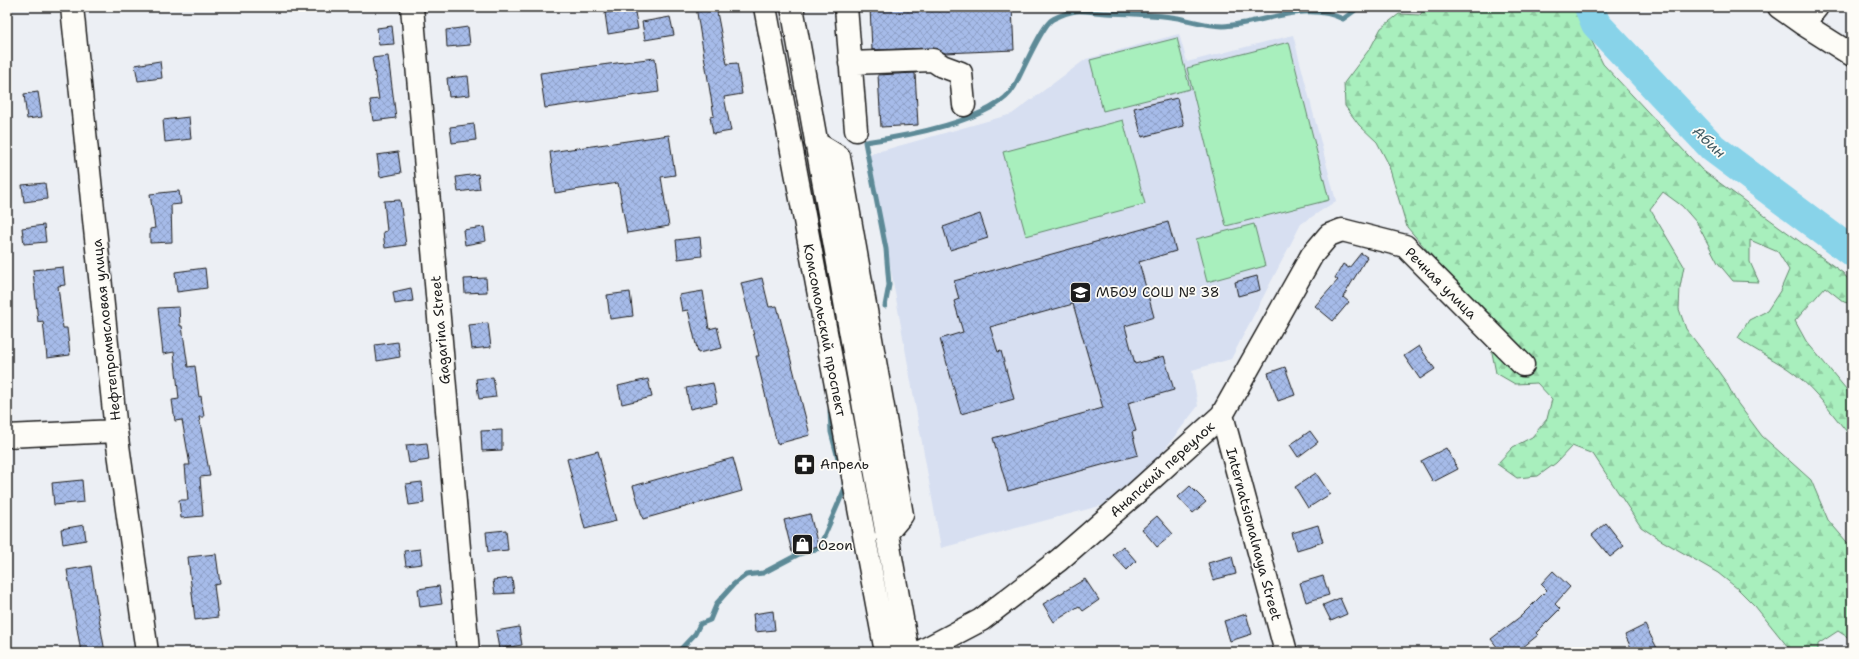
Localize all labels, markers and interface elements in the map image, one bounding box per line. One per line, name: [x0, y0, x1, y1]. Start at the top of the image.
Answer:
water label: Абин: [1688, 122, 1730, 163]
street label: Нефтепромысловая улица: [87, 238, 124, 422]
street label: Комсомольский проспект: [799, 242, 851, 419]
street label: Речная улица: [1401, 243, 1481, 323]
street label: Gagarina Street: [426, 275, 454, 385]
school or university icon: МБОУ СОШ № 38: [1067, 279, 1093, 305]
place label: МБОУ СОШ № 38: [1096, 283, 1220, 301]
street label: Анапский переулок: [1106, 417, 1219, 521]
street label: Internatsionalnaya Street: [1222, 446, 1286, 622]
pharmacy icon: Апрель: [791, 451, 817, 477]
place label: Апрель: [820, 455, 869, 473]
shop icon: Ozon: [790, 532, 816, 558]
place label: Ozon: [818, 536, 853, 554]

